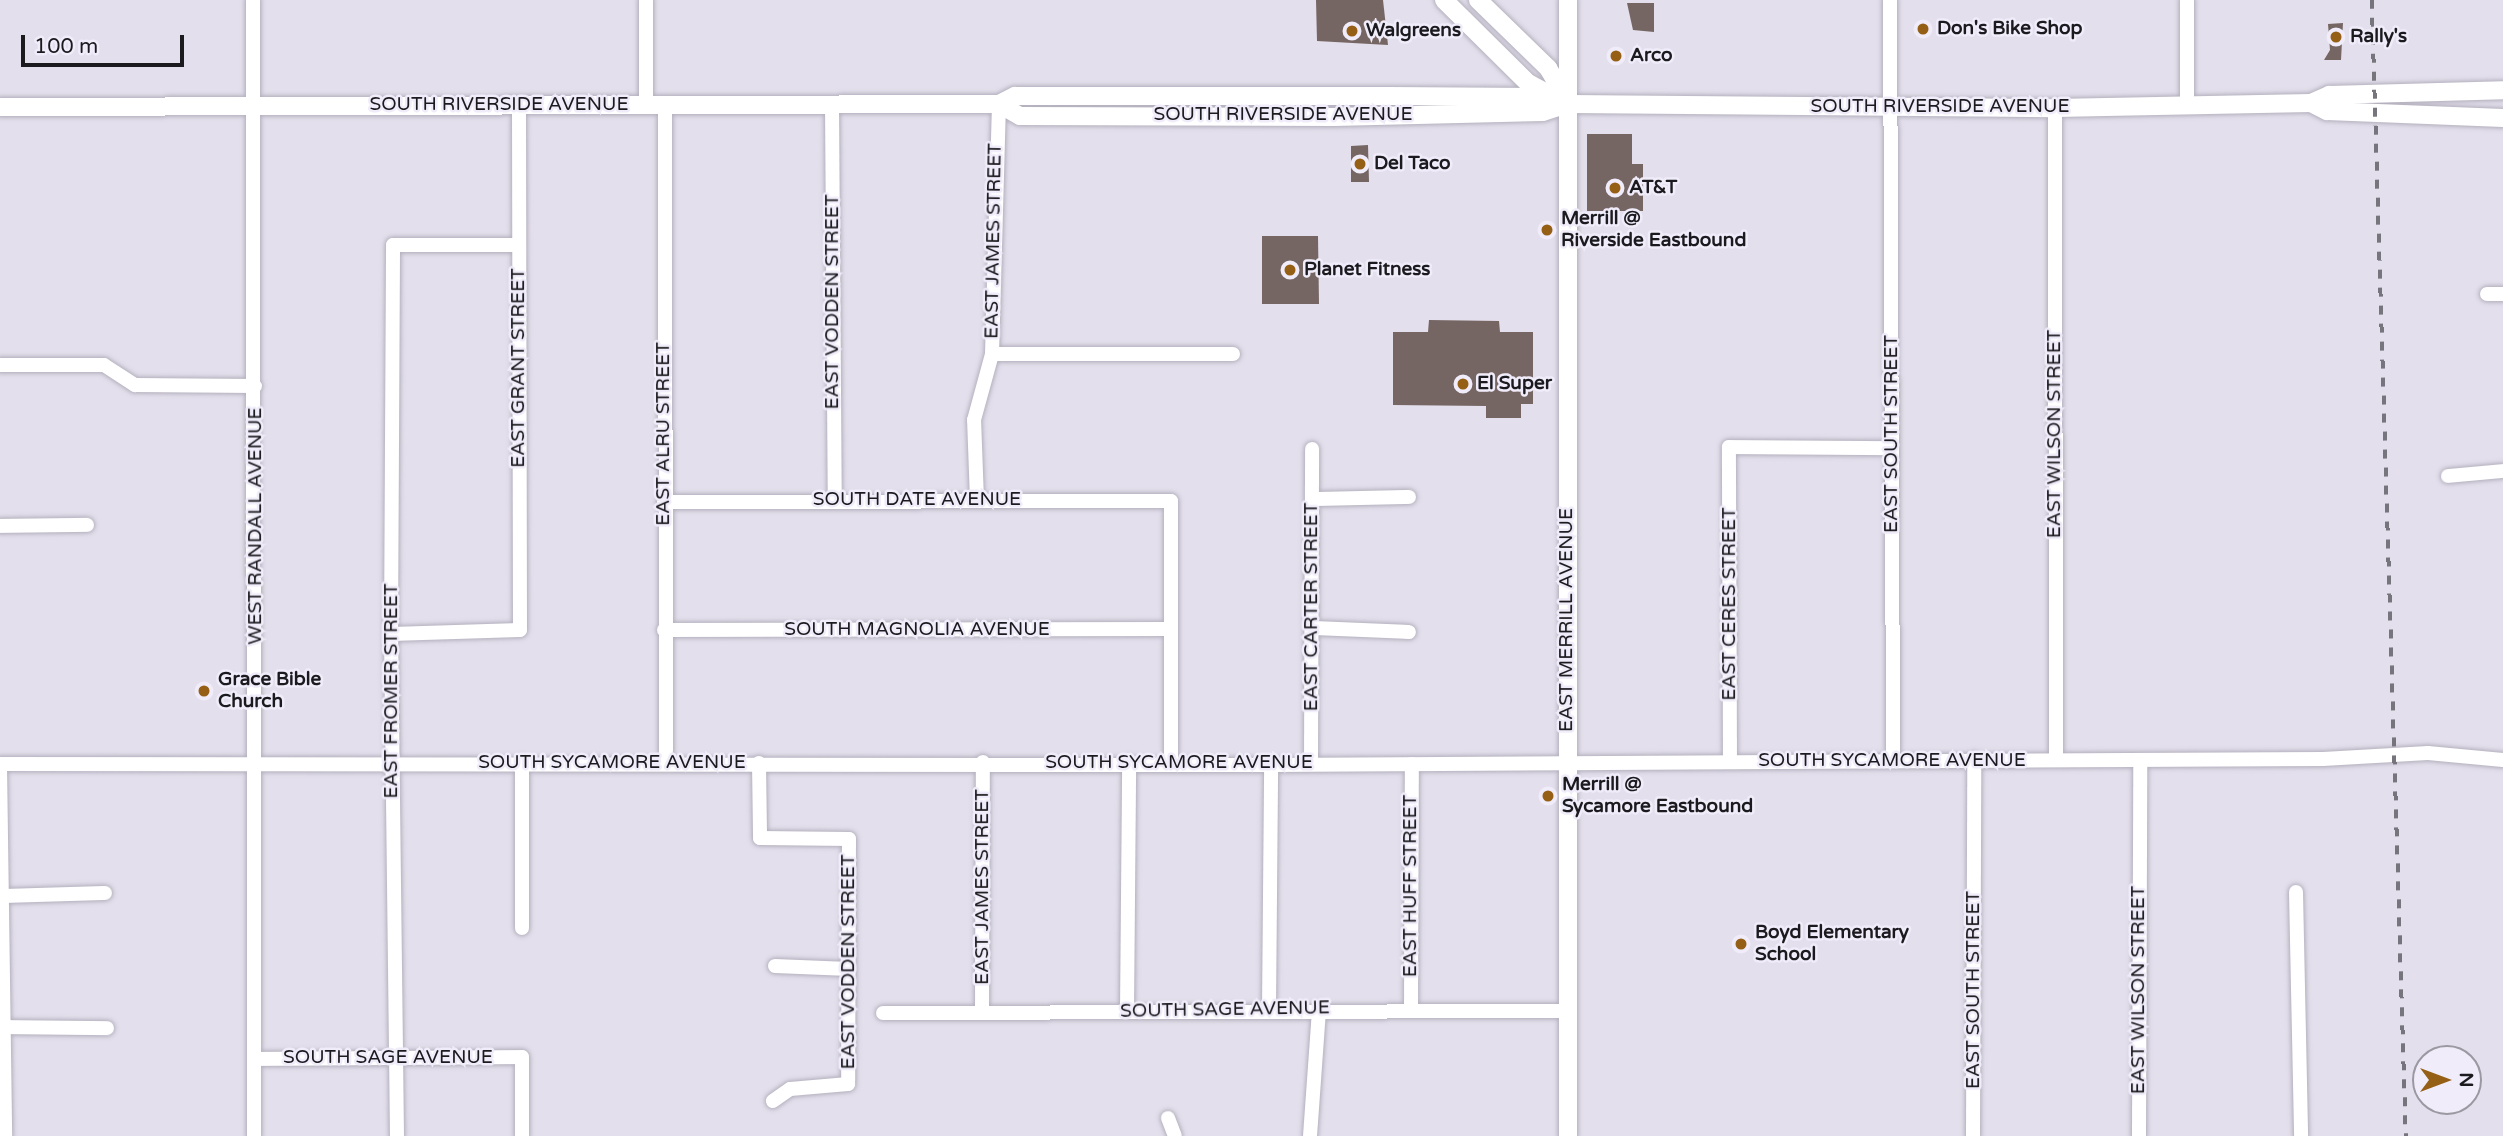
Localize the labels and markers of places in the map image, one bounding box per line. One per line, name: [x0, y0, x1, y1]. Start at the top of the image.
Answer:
place label: Don's Bike Shop: [1937, 18, 2083, 40]
place label: Walgreens: [1366, 20, 1461, 42]
marker: Don's Bike Shop: [1915, 21, 1931, 37]
marker: Walgreens: [1344, 23, 1360, 39]
place label: Rally's: [2350, 26, 2407, 48]
marker: Rally's: [2328, 29, 2344, 45]
place label: Arco: [1630, 45, 1673, 67]
marker: Arco: [1608, 48, 1624, 64]
place label: Del Taco: [1374, 153, 1451, 175]
marker: Del Taco: [1352, 156, 1368, 172]
place label: AT&T: [1629, 177, 1677, 199]
marker: AT&T: [1607, 180, 1623, 196]
place label: Merrill @ Riverside Eastbound: [1561, 208, 1746, 252]
marker: Merrill @ Riverside Eastbound: [1539, 222, 1555, 238]
place label: Planet Fitness: [1304, 259, 1430, 281]
marker: Planet Fitness: [1282, 262, 1298, 278]
place label: El Super: [1477, 373, 1552, 395]
marker: El Super: [1455, 376, 1471, 392]
place label: Grace Bible Church: [218, 669, 321, 713]
marker: Grace Bible Church: [196, 683, 212, 699]
place label: Merrill @ Sycamore Eastbound: [1562, 774, 1753, 818]
marker: Merrill @ Sycamore Eastbound: [1540, 788, 1556, 804]
place label: Boyd Elementary School: [1755, 922, 1909, 966]
marker: Boyd Elementary School: [1733, 936, 1749, 952]

